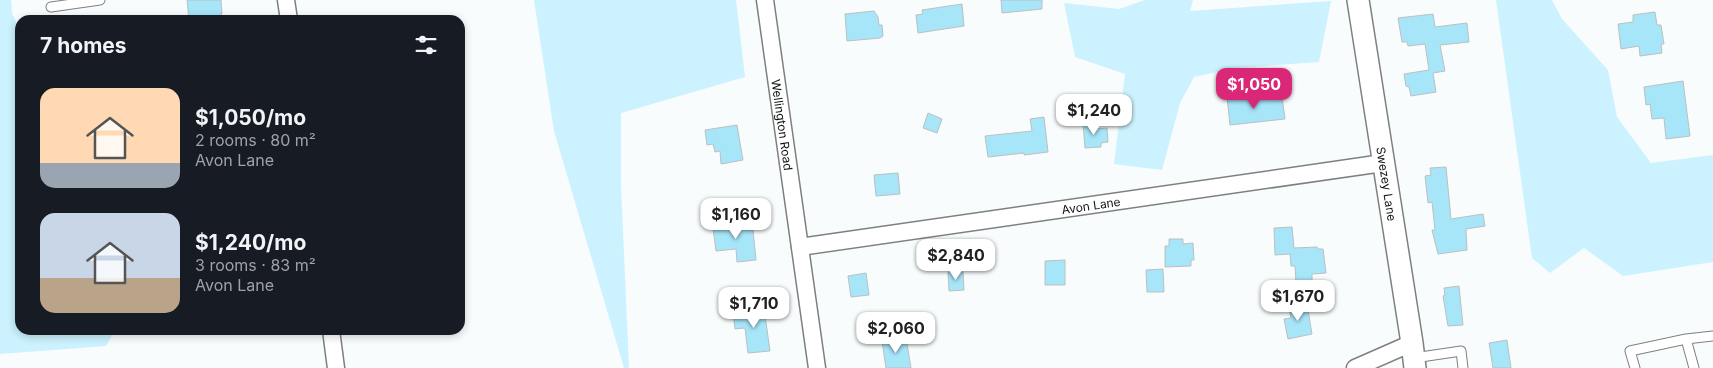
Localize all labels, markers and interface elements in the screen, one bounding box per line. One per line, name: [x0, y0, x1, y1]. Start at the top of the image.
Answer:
icon: filters: [412, 31, 440, 59]
text: 7 homes: [40, 33, 127, 58]
pin: $1,050: [1213, 68, 1295, 110]
text: $1,050: [1227, 74, 1281, 94]
street label: Wellington Road: [769, 78, 796, 171]
pin: $1,240: [1053, 94, 1135, 136]
text: $1,240: [1067, 100, 1121, 120]
text: $1,050/mo: [195, 105, 306, 130]
icon: home: [80, 108, 140, 168]
text: 2 rooms · 80 m²: [195, 130, 316, 150]
street label: Swezey Lane: [1374, 145, 1400, 222]
text: Avon Lane: [195, 150, 274, 170]
street label: Avon Lane: [1061, 193, 1121, 217]
pin: $1,160: [695, 198, 777, 240]
text: $1,160: [711, 204, 761, 224]
text: $1,240/mo: [195, 230, 306, 255]
icon: home: [80, 233, 140, 293]
pin: $2,840: [915, 238, 997, 281]
text: $2,840: [927, 245, 985, 265]
text: 3 rooms · 83 m²: [195, 255, 316, 275]
text: Avon Lane: [195, 275, 274, 295]
pin: $1,670: [1257, 280, 1339, 322]
pin: $1,710: [713, 286, 795, 329]
text: $1,670: [1272, 286, 1324, 306]
text: $1,710: [729, 293, 779, 313]
pin: $2,060: [855, 312, 937, 354]
text: $2,060: [867, 318, 925, 338]

